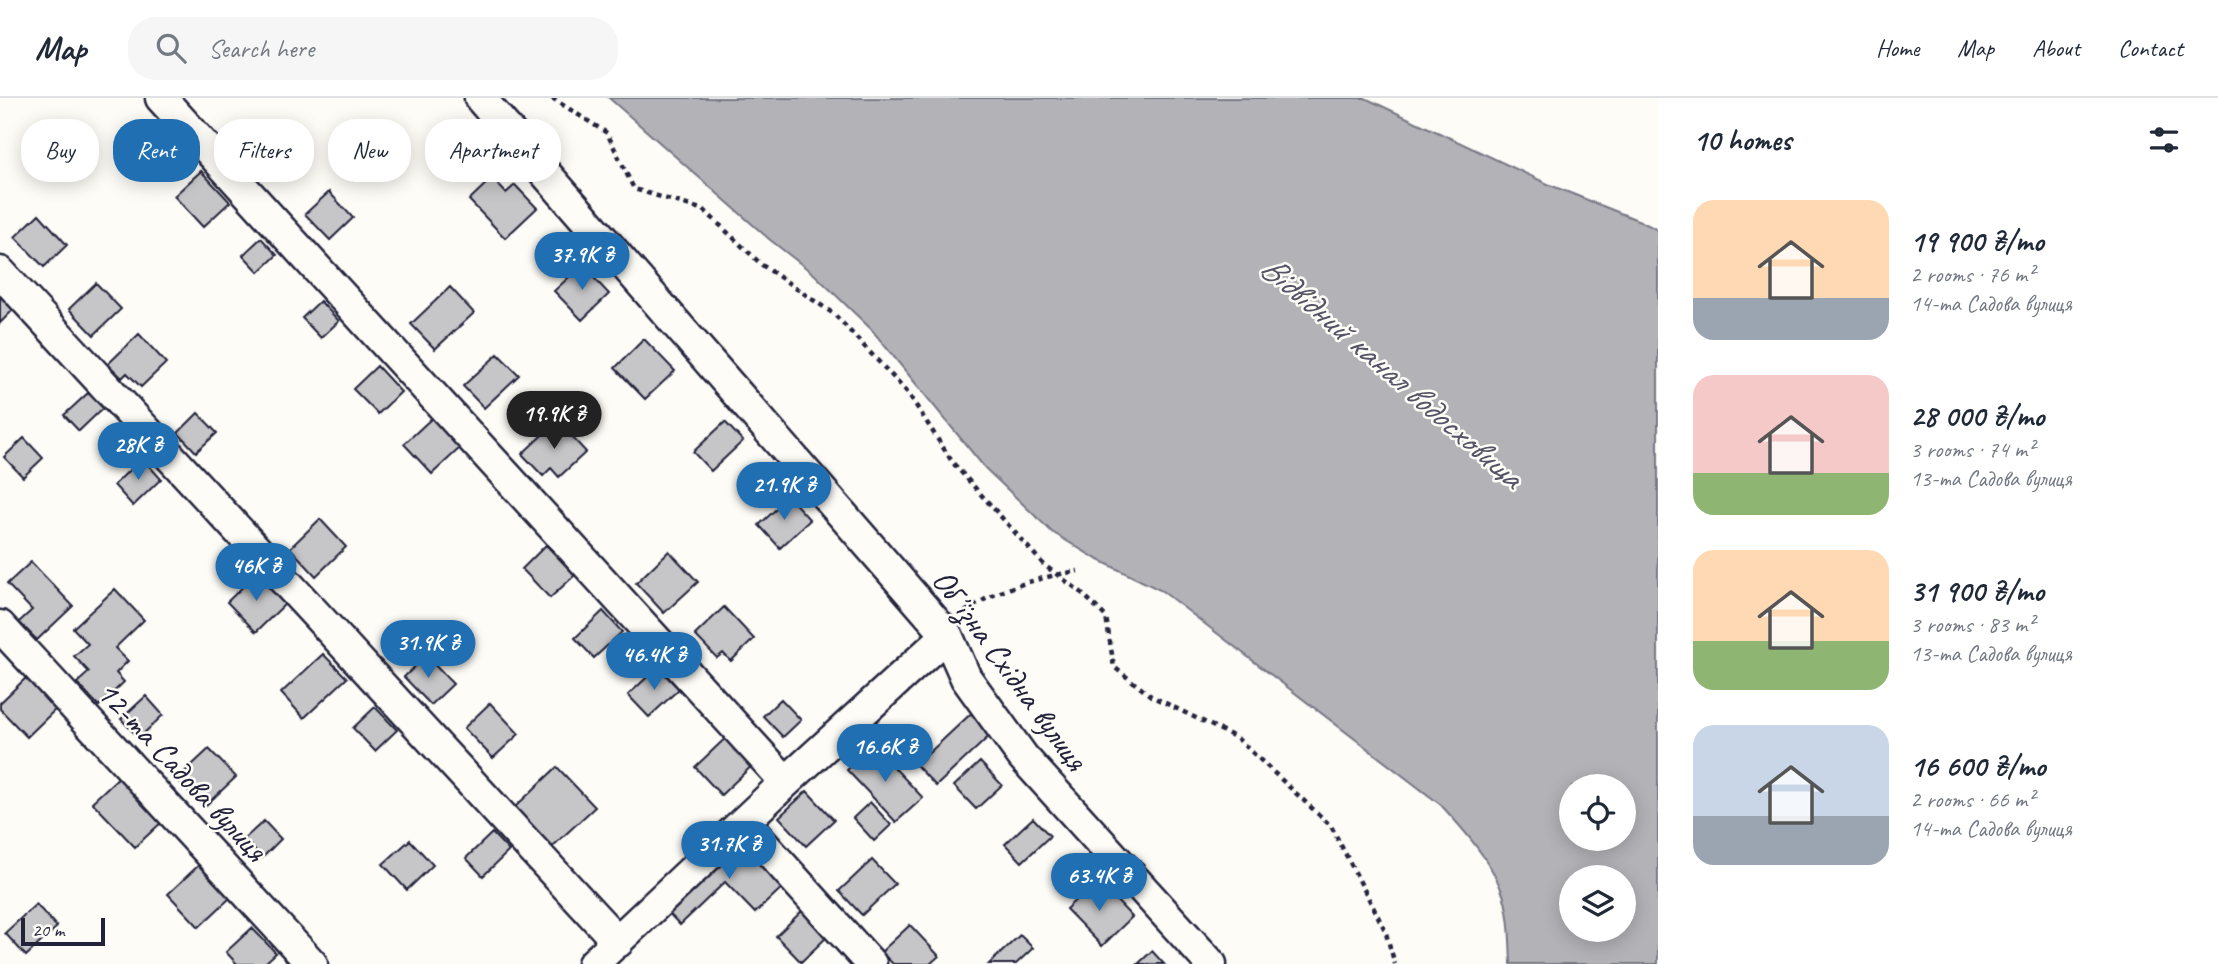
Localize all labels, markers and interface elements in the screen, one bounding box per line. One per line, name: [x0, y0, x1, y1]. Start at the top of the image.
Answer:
search box: [128, 17, 618, 80]
text: Map: [35, 27, 86, 69]
icon: search: [152, 29, 190, 67]
text: Search here: [208, 32, 314, 65]
text: Home: [1876, 33, 1919, 63]
text: Map: [1957, 33, 1994, 63]
text: About: [2032, 33, 2080, 63]
text: Contact: [2118, 33, 2183, 63]
chip: Buy: [21, 119, 99, 182]
chip: Rent: [113, 119, 200, 182]
chip: Filters: [214, 119, 314, 182]
chip: New: [328, 119, 411, 182]
chip: Apartment: [425, 119, 561, 182]
text: 10 homes: [1693, 121, 1791, 159]
icon: filters: [2145, 121, 2183, 159]
text: 19 900 ₴/mo: [1910, 222, 2044, 260]
icon: home: [1749, 228, 1833, 312]
pin: 37.9K ₴: [517, 232, 647, 292]
text: 37.9K ₴: [550, 240, 614, 269]
water label: Відвідний канал водосховища: [1251, 245, 1535, 500]
text: 2 rooms · 76 m²: [1910, 260, 2034, 289]
text: 14-та Садова вулиця: [1910, 289, 2072, 318]
pin: 19.9K ₴: [489, 392, 619, 451]
text: 28 000 ₴/mo: [1910, 397, 2044, 435]
text: 19.9K ₴: [523, 399, 585, 428]
icon: home: [1749, 403, 1833, 487]
pin: 28K ₴: [89, 422, 187, 482]
text: 28K ₴: [114, 430, 162, 459]
text: 3 rooms · 74 m²: [1910, 435, 2034, 464]
pin: 21.9K ₴: [719, 462, 849, 522]
text: 13-та Садова вулиця: [1910, 464, 2072, 493]
text: 21.9K ₴: [752, 470, 816, 499]
pin: 46K ₴: [207, 544, 305, 603]
text: 46K ₴: [232, 551, 281, 580]
street label: Обʼїзна Східна вулиця: [923, 561, 1098, 779]
text: 31 900 ₴/mo: [1910, 572, 2044, 610]
icon: home: [1749, 578, 1833, 662]
text: 3 rooms · 83 m²: [1910, 610, 2034, 639]
pin: 31.9K ₴: [363, 620, 493, 680]
text: 31.9K ₴: [396, 628, 460, 657]
pin: 46.4K ₴: [589, 632, 719, 692]
text: 13-та Садова вулиця: [1910, 639, 2072, 668]
text: 46.4K ₴: [622, 640, 686, 669]
street label: 12-та Садова вулиця: [88, 671, 278, 871]
pin: 16.6K ₴: [820, 724, 950, 784]
text: 16.6K ₴: [853, 732, 917, 761]
text: 16 600 ₴/mo: [1910, 747, 2045, 785]
icon: home: [1749, 753, 1833, 837]
map controls: [1559, 774, 1636, 942]
button: locate: [1559, 774, 1636, 851]
text: 2 rooms · 66 m²: [1910, 785, 2034, 814]
text: 14-та Садова вулиця: [1910, 814, 2072, 843]
pin: 31.7K ₴: [664, 822, 794, 881]
text: 31.7K ₴: [697, 829, 761, 858]
pin: 63.4K ₴: [1034, 854, 1164, 913]
text: 63.4K ₴: [1067, 861, 1131, 890]
button: layers: [1559, 865, 1636, 942]
scale bar: [21, 915, 105, 947]
text: 20 m: [32, 918, 64, 942]

